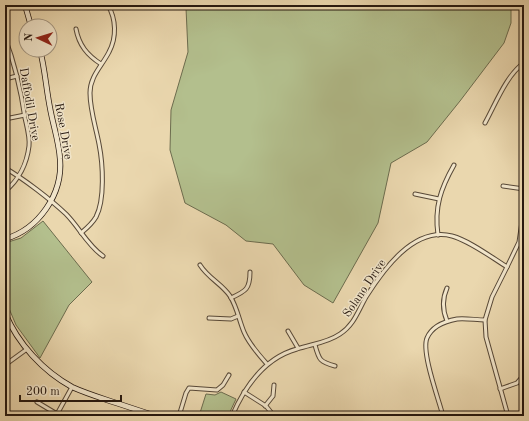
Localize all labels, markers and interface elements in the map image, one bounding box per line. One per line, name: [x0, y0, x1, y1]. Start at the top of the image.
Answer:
north arrow: [18, 18, 58, 58]
text: N: [24, 32, 35, 42]
street label: Daffodil Drive: [17, 67, 41, 142]
street label: Rose Drive: [52, 102, 74, 161]
street label: Solano Drive: [341, 257, 389, 320]
scale bar: [20, 377, 121, 403]
text: 200 m: [26, 386, 60, 398]

